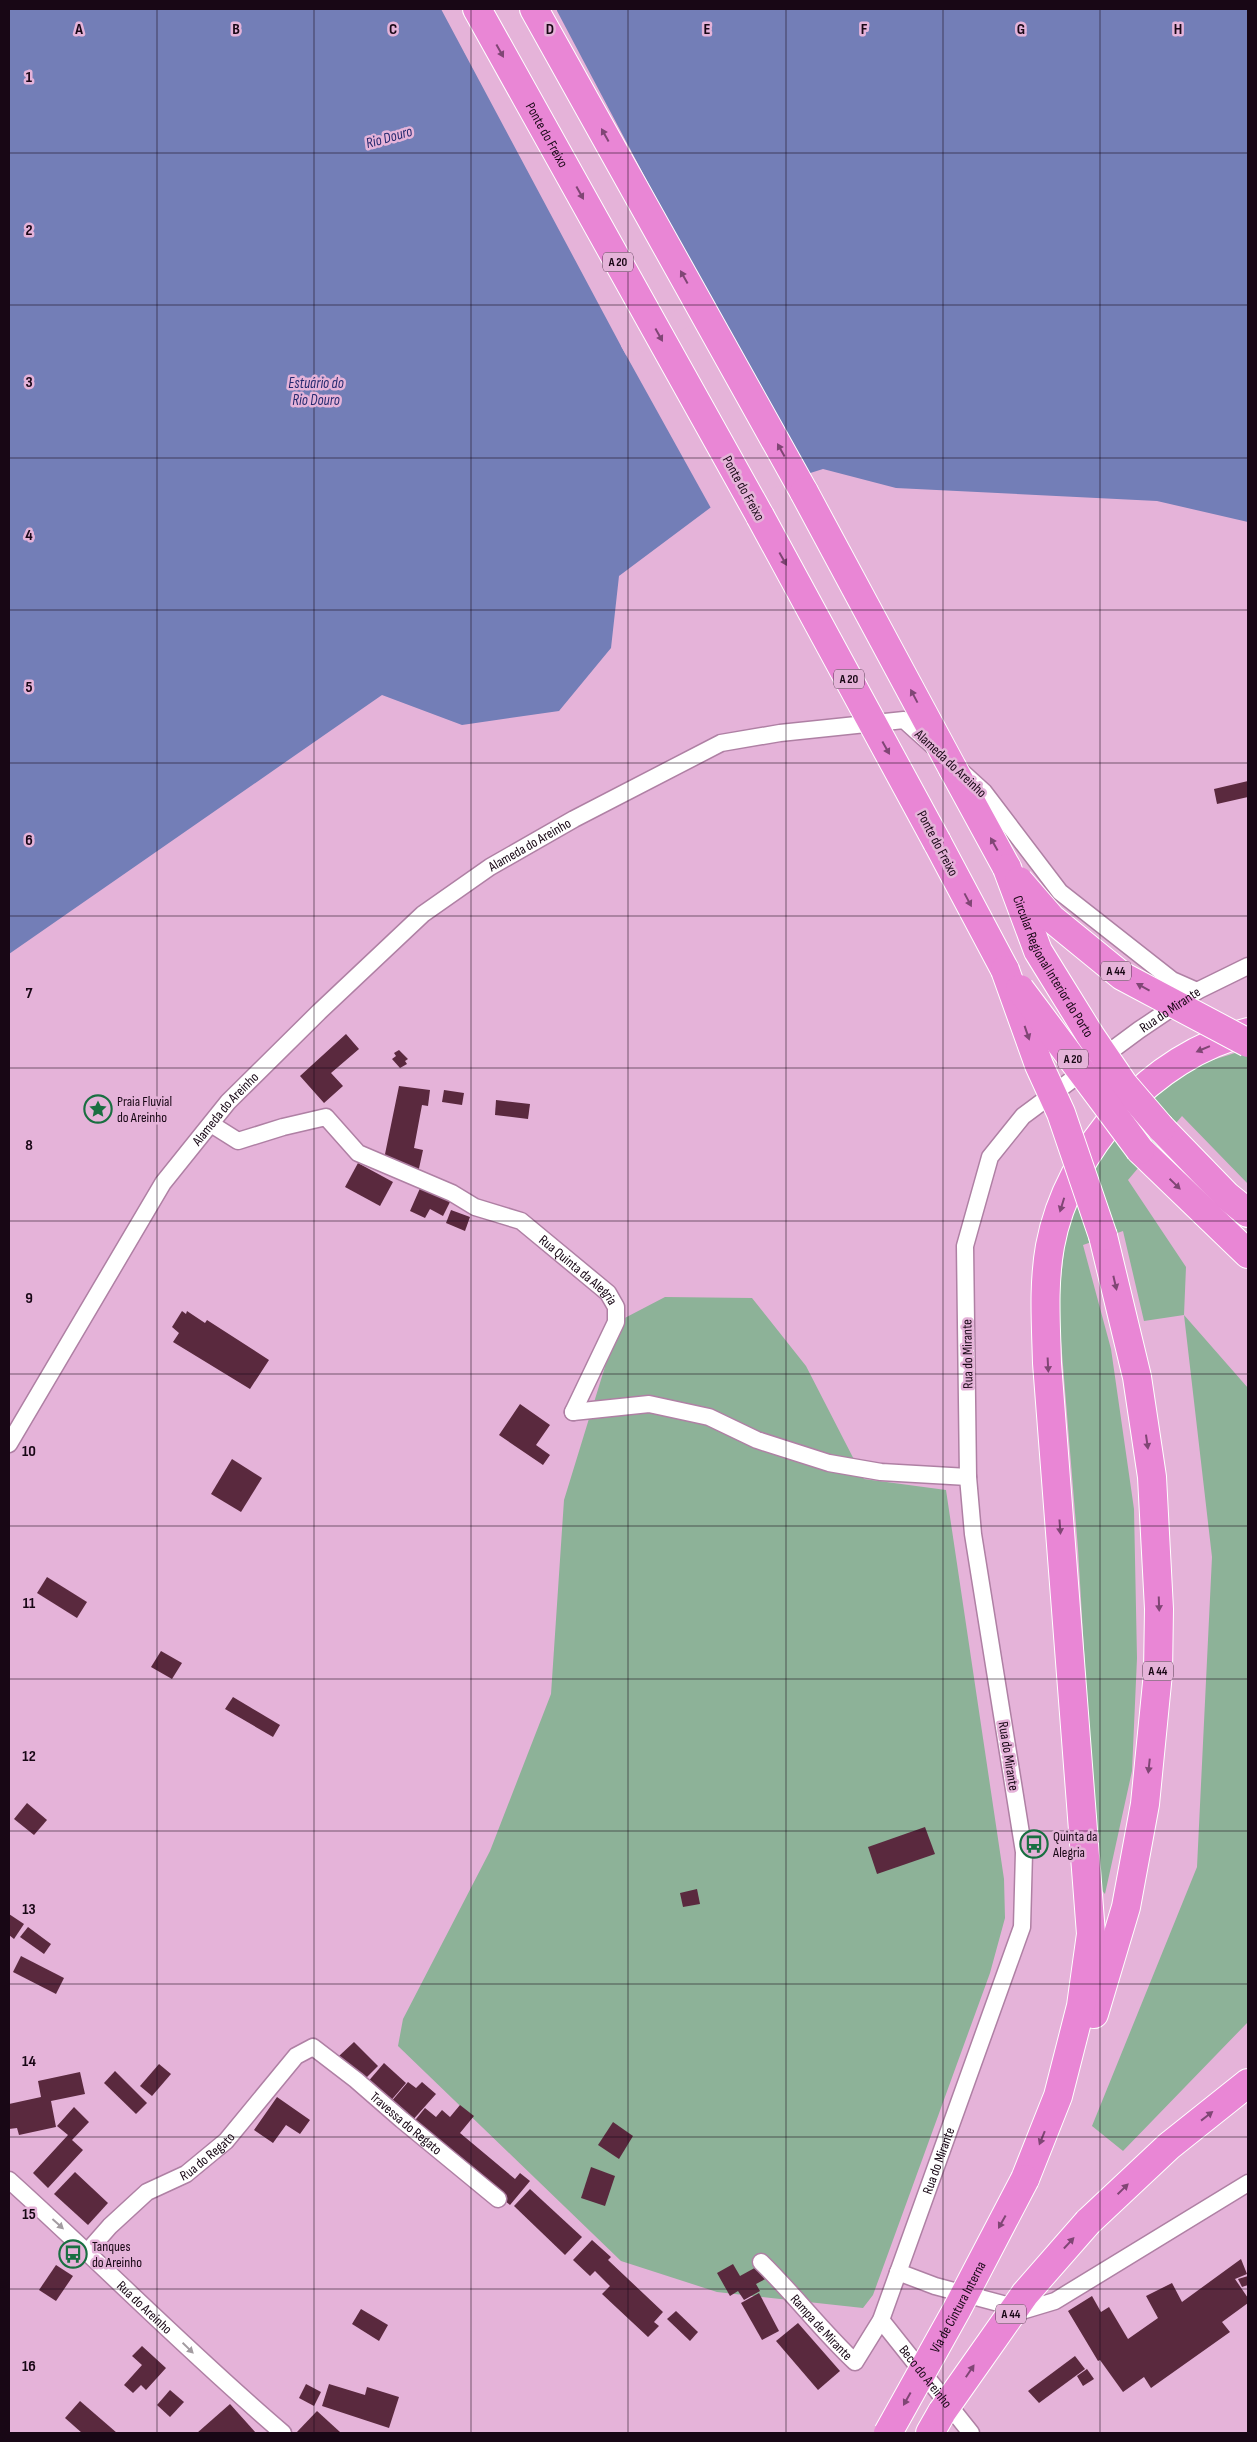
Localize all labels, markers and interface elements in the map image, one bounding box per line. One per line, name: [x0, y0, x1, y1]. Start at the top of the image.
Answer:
text: A: [74, 20, 83, 39]
text: B: [232, 20, 240, 39]
text: C: [389, 20, 397, 39]
text: D: [546, 20, 554, 39]
text: E: [704, 20, 711, 39]
text: F: [861, 20, 868, 39]
text: G: [1017, 20, 1025, 39]
text: H: [1174, 20, 1182, 39]
one-way arrow: [496, 45, 505, 58]
text: 1: [26, 68, 33, 87]
street label: Ponte do Freixo: [522, 99, 572, 171]
water label: Rio Douro: [364, 122, 415, 153]
one-way arrow: [601, 128, 609, 143]
one-way arrow: [575, 187, 584, 200]
text: 2: [25, 221, 33, 240]
road number: A 20: [603, 252, 633, 272]
one-way arrow: [680, 271, 689, 284]
one-way arrow: [655, 328, 663, 342]
text: 3: [25, 373, 33, 392]
water label: Estuário do Rio Douro: [288, 374, 344, 410]
one-way arrow: [776, 443, 785, 456]
street label: Ponte do Freixo: [719, 453, 768, 524]
text: 4: [25, 526, 33, 545]
one-way arrow: [779, 552, 787, 566]
road number: A 20: [834, 670, 864, 689]
text: 5: [25, 678, 33, 697]
one-way arrow: [909, 689, 918, 702]
street label: Alameda do Areinho: [910, 725, 990, 801]
one-way arrow: [882, 740, 890, 755]
street label: Ponte do Freixo: [913, 808, 962, 879]
street label: Alameda do Areinho: [484, 815, 574, 876]
text: 6: [25, 831, 33, 850]
one-way arrow: [990, 837, 998, 851]
one-way arrow: [964, 893, 972, 908]
street label: Circular Regional Interior do Porto: [1009, 893, 1097, 1041]
road number: A 44: [1101, 961, 1131, 980]
street label: Rua do Mirante: [1136, 983, 1204, 1036]
one-way arrow: [1137, 983, 1150, 992]
text: 7: [26, 984, 33, 1003]
one-way arrow: [1024, 1025, 1032, 1040]
one-way arrow: [1196, 1046, 1210, 1054]
road number: A 20: [1058, 1050, 1088, 1068]
street label: Alameda do Areinho: [188, 1069, 262, 1150]
place label: Praia Fluvial do Areinho: [117, 1093, 172, 1126]
place icon: Praia Fluvial do Areinho: [83, 1094, 113, 1124]
text: 8: [25, 1136, 33, 1155]
one-way arrow: [1168, 1178, 1180, 1190]
one-way arrow: [1058, 1198, 1066, 1213]
street label: Rua Quinta da Alegria: [535, 1231, 621, 1308]
one-way arrow: [1111, 1276, 1119, 1291]
text: 9: [25, 1289, 33, 1308]
street label: Rua do Mirante: [958, 1319, 977, 1389]
one-way arrow: [1044, 1358, 1052, 1374]
one-way arrow: [1143, 1435, 1151, 1451]
text: 10: [22, 1442, 36, 1461]
one-way arrow: [1056, 1520, 1064, 1536]
text: 11: [23, 1594, 36, 1613]
one-way arrow: [1155, 1597, 1163, 1613]
road number: A 44: [1143, 1662, 1173, 1680]
street label: Rua do Mirante: [995, 1720, 1022, 1792]
text: 12: [22, 1747, 36, 1766]
one-way arrow: [1144, 1759, 1152, 1775]
place label: Quinta da Alegria: [1052, 1828, 1098, 1861]
bus stop icon: Quinta da Alegria: [1019, 1829, 1049, 1859]
text: 13: [22, 1900, 36, 1919]
text: 14: [22, 2052, 36, 2071]
street label: Travessa do Regato: [366, 2088, 445, 2159]
one-way arrow: [1200, 2111, 1214, 2121]
street label: Rua do Mirante: [919, 2125, 958, 2197]
street label: Rua do Regato: [177, 2129, 239, 2185]
one-way arrow: [1038, 2131, 1046, 2146]
one-way arrow: [1117, 2183, 1129, 2195]
text: 15: [22, 2205, 36, 2224]
one-way arrow: [997, 2216, 1006, 2229]
one-way arrow: [51, 2218, 63, 2230]
one-way arrow: [1063, 2237, 1075, 2249]
place label: Tanques do Areinho: [92, 2238, 142, 2271]
bus stop icon: Tanques do Areinho: [58, 2239, 88, 2269]
street label: Via de Cintura Interna: [926, 2258, 989, 2356]
street label: Rua do Areinho: [113, 2277, 176, 2338]
street label: Rampa de Mirante: [787, 2291, 856, 2364]
road number: A 44: [996, 2304, 1026, 2324]
one-way arrow: [182, 2342, 194, 2354]
street label: Beco do Areinho: [895, 2342, 956, 2412]
text: 16: [22, 2357, 36, 2376]
one-way arrow: [965, 2365, 975, 2378]
one-way arrow: [903, 2392, 911, 2407]

